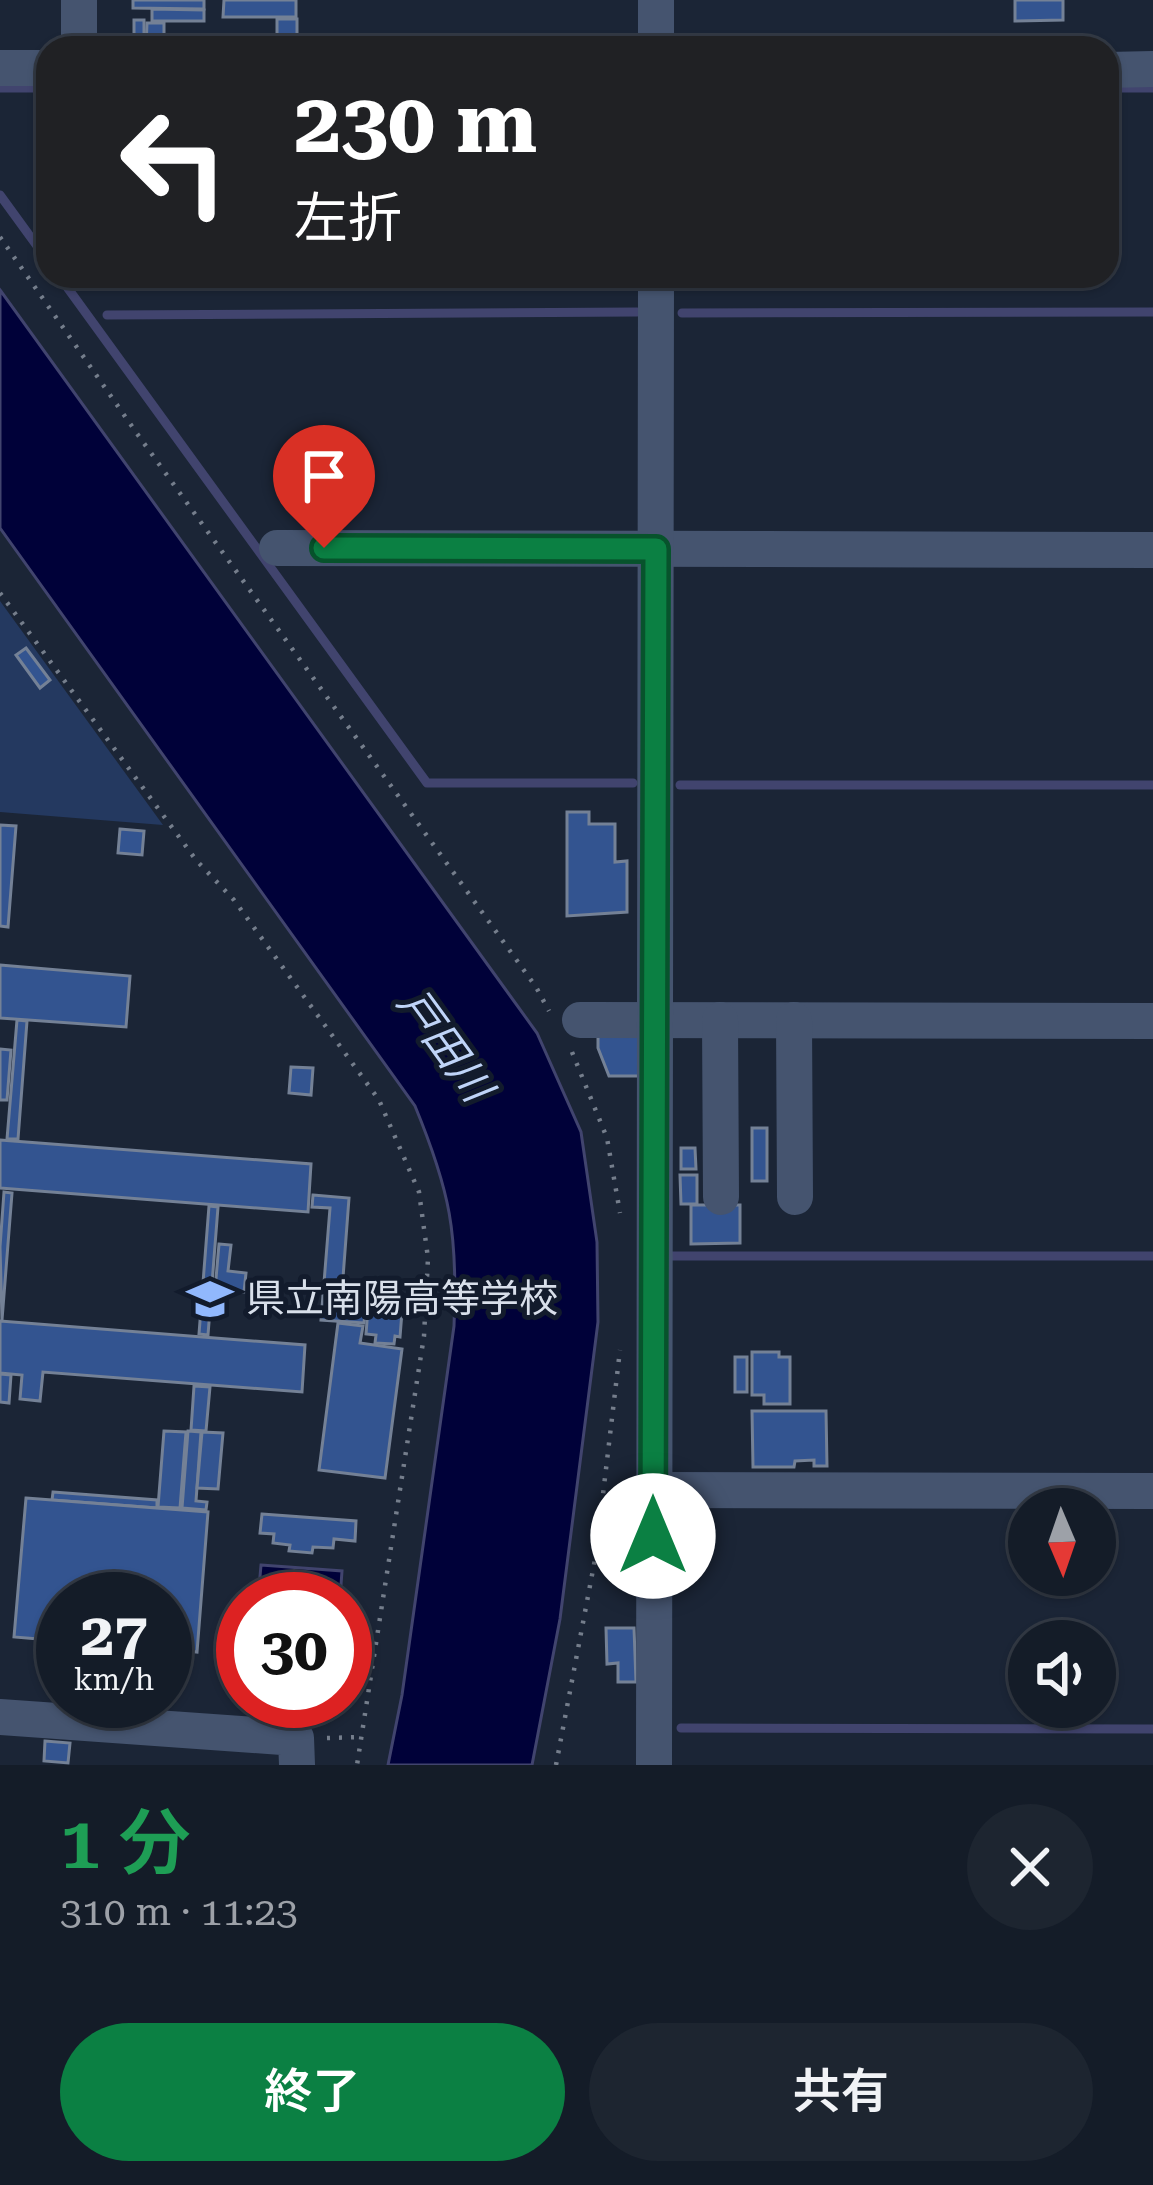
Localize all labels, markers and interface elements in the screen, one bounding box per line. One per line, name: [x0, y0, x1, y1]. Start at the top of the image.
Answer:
text: 230 m: [294, 74, 537, 172]
icon: left: [96, 84, 252, 240]
text: 左折: [294, 187, 402, 250]
pin: [273, 425, 375, 548]
icon: arrive: [291, 443, 357, 509]
water label: 戸田川: [388, 980, 504, 1114]
school or university icon: 県立南陽高等学校: [185, 1274, 235, 1324]
place label: 県立南陽高等学校: [246, 1276, 558, 1322]
position arrow: [590, 1473, 716, 1599]
north arrow: [1008, 1488, 1116, 1596]
map controls: [1008, 1488, 1116, 1728]
speed limit sign: 30: [216, 1572, 372, 1728]
text: 27: [80, 1599, 148, 1670]
button: sound: [1008, 1620, 1116, 1728]
text: km/h: [74, 1662, 154, 1697]
text: 1 分: [60, 1801, 191, 1886]
button: close: [967, 1804, 1093, 1930]
text: 310 m · 11:23: [60, 1889, 298, 1935]
button: 終了: [60, 2023, 565, 2161]
button: 共有: [589, 2023, 1093, 2161]

